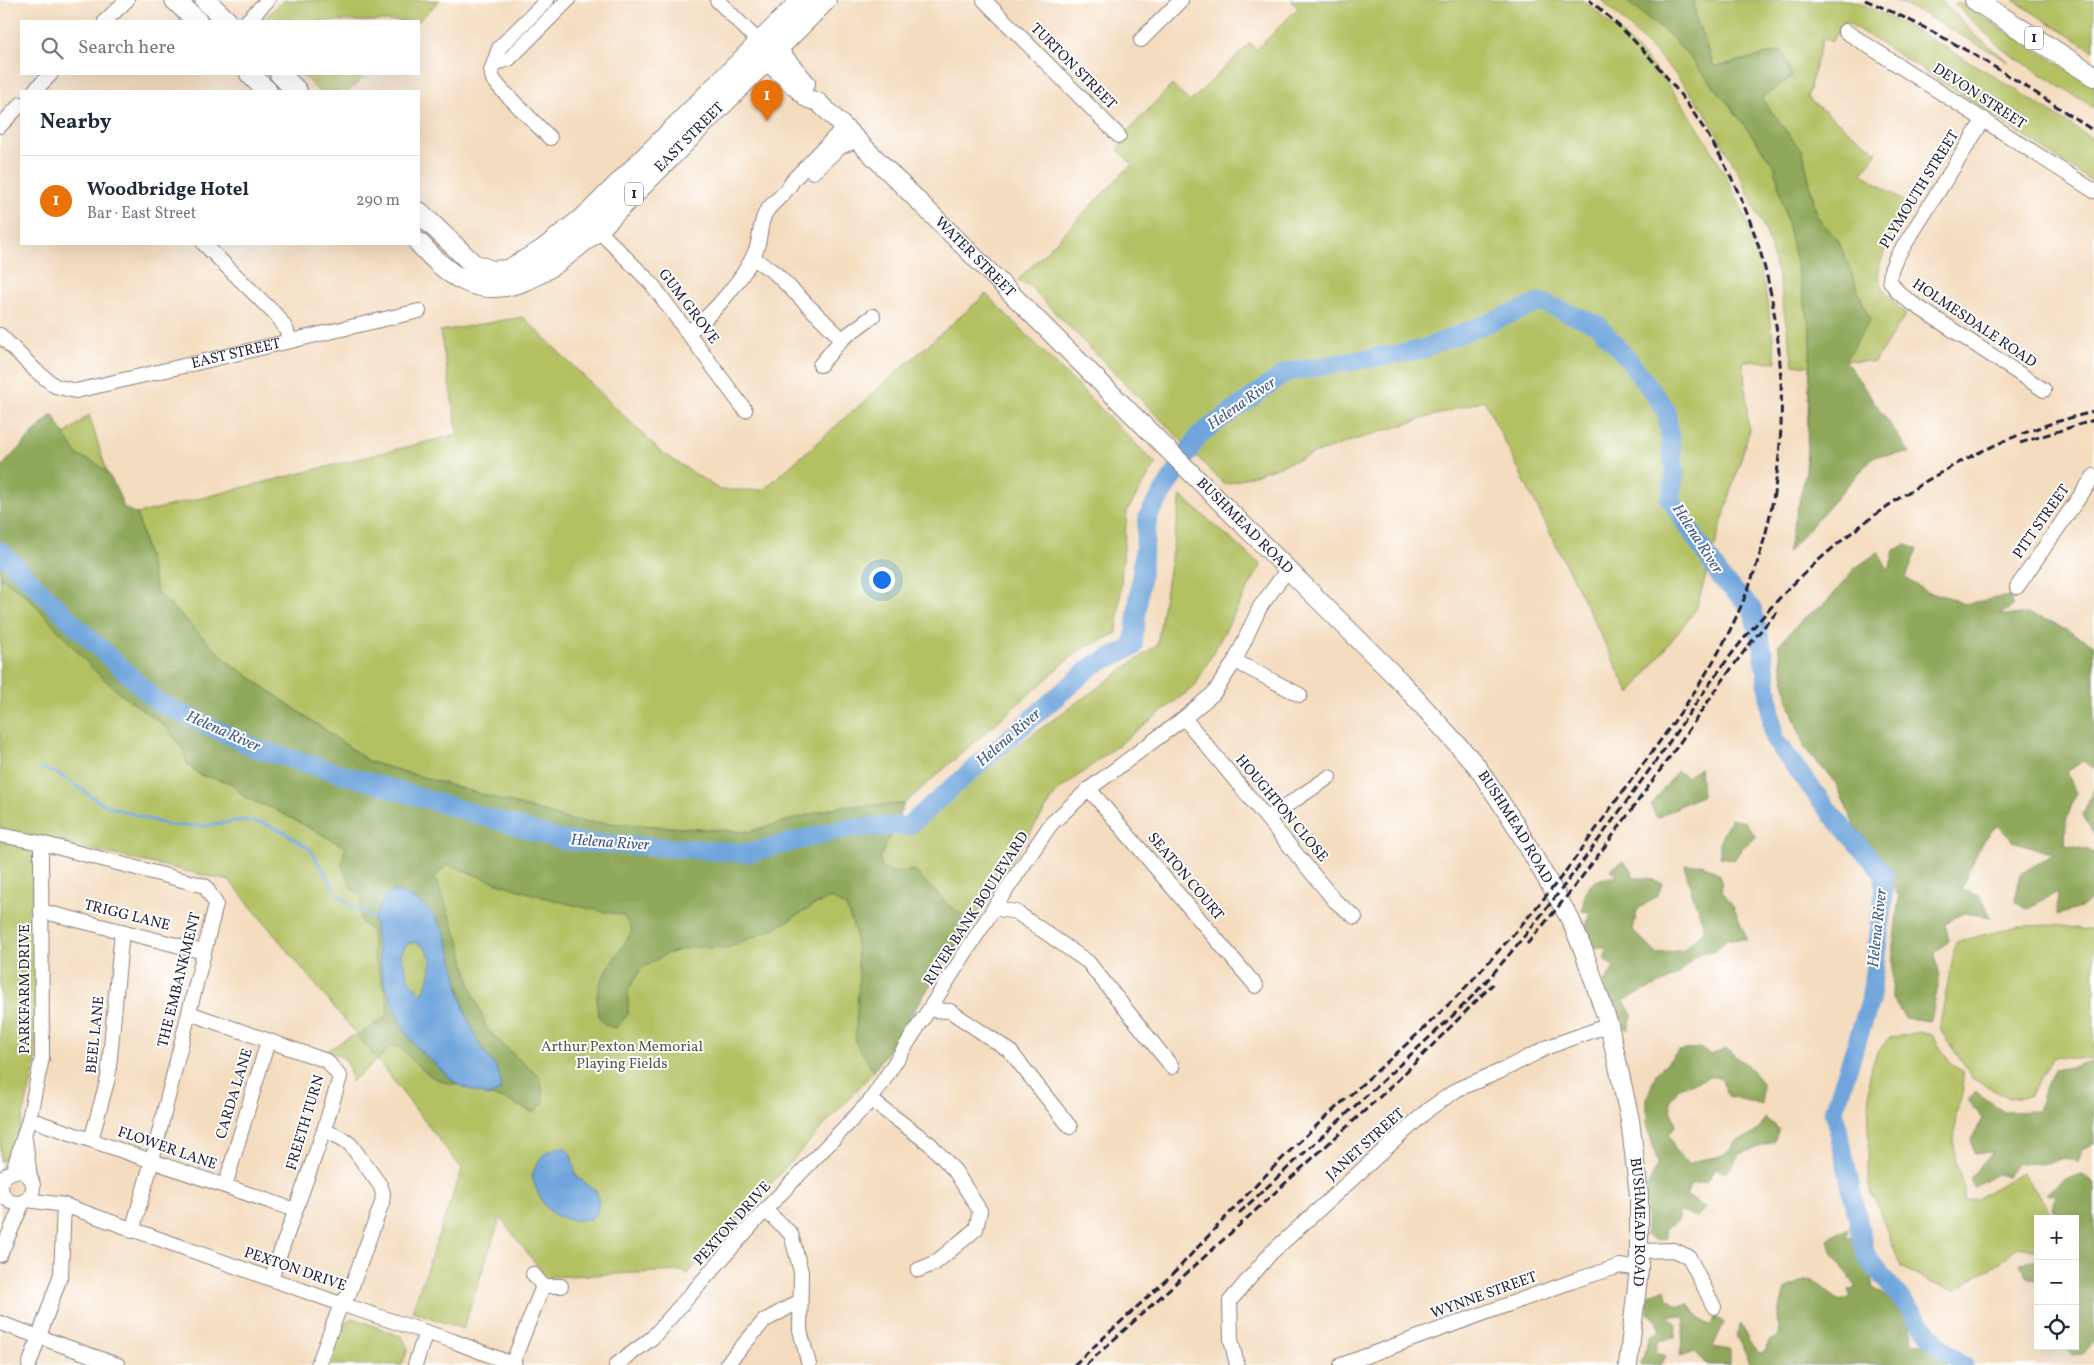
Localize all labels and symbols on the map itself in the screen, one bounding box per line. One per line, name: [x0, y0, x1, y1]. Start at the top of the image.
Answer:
street label: TURTON STREET: [1025, 19, 1121, 115]
road number: 1: [2025, 26, 2043, 49]
street label: DEVON STREET: [1928, 59, 2030, 135]
pin: 1: [751, 80, 783, 121]
street label: EAST STREET: [650, 98, 729, 177]
street label: PLYMOUTH STREET: [1875, 127, 1965, 253]
road number: 1: [625, 182, 643, 205]
street label: WATER STREET: [930, 212, 1020, 302]
street label: GUM GROVE: [653, 265, 723, 349]
street label: HOLMESDALE ROAD: [1908, 274, 2040, 374]
street label: EAST STREET: [189, 333, 283, 374]
water label: Helena River: [1203, 372, 1282, 436]
street label: BUSHMEAD ROAD: [1192, 473, 1298, 579]
street label: PITT STREET: [2009, 480, 2076, 563]
water label: Helena River: [1666, 500, 1728, 579]
your location: [869, 567, 895, 593]
water label: Helena River: [972, 703, 1047, 772]
water label: Helena River: [182, 706, 265, 759]
street label: HOUGHTON CLOSE: [1230, 751, 1332, 867]
street label: BUSHMEAD ROAD: [1472, 767, 1558, 887]
street label: RIVER BANK BOULEVARD: [919, 828, 1035, 990]
water label: Helena River: [570, 829, 651, 857]
street label: SEATON COURT: [1142, 829, 1228, 926]
water label: Helena River: [1863, 886, 1893, 969]
street label: TRIGG LANE: [82, 895, 172, 937]
street label: THE EMBANKMENT: [153, 910, 207, 1050]
street label: PARKFARM DRIVE: [15, 924, 36, 1054]
street label: BEEL LANE: [81, 995, 111, 1075]
park label: Arthur Pexton Memorial Playing Fields: [541, 1037, 703, 1075]
street label: CARDA LANE: [211, 1046, 259, 1142]
street label: FREETH TURN: [281, 1073, 331, 1173]
street label: JANET STREET: [1322, 1104, 1410, 1186]
street label: FLOWER LANE: [114, 1122, 220, 1176]
street label: BUSHMEAD ROAD: [1624, 1157, 1650, 1288]
street label: PEXTON DRIVE: [689, 1177, 777, 1271]
street label: PEXTON DRIVE: [241, 1243, 349, 1297]
street label: WYNNE STREET: [1428, 1267, 1540, 1325]

